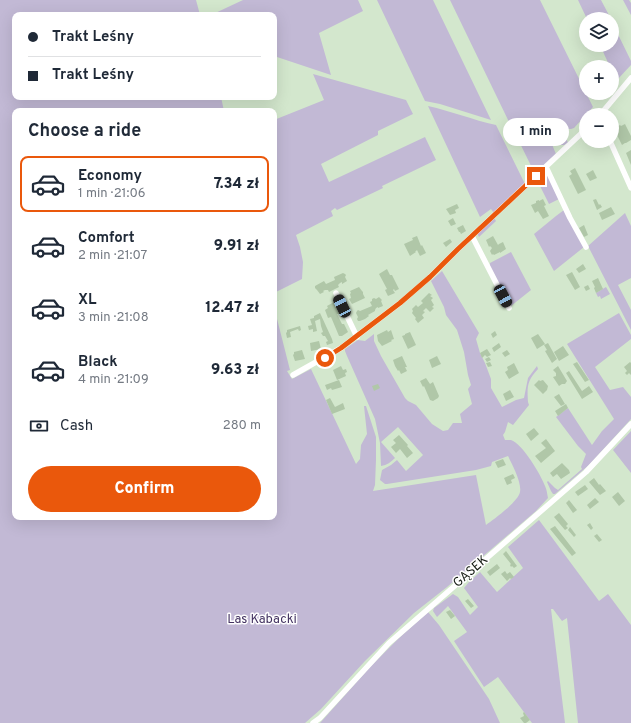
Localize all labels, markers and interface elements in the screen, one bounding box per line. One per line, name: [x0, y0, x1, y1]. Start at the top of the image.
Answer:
map controls: [579, 12, 619, 148]
button: layers: [579, 12, 619, 52]
text: Trakt Leśny: [52, 28, 134, 47]
button: +: [579, 60, 619, 100]
text: Trakt Leśny: [52, 66, 134, 85]
button: −: [579, 108, 619, 148]
callout: 1 min: [503, 118, 569, 146]
text: Choose a ride: [28, 120, 141, 143]
text: 1 min: [520, 124, 552, 140]
icon: car: [30, 166, 66, 202]
text: Economy: [78, 167, 142, 186]
route end: [527, 167, 545, 185]
text: 7.34 zł: [214, 175, 259, 194]
text: 1 min · 21:06: [78, 186, 145, 202]
icon: car: [30, 228, 66, 264]
text: Comfort: [78, 229, 135, 248]
text: 9.91 zł: [214, 237, 259, 256]
text: 2 min · 21:07: [78, 248, 147, 264]
car: [492, 283, 514, 309]
icon: car: [30, 290, 66, 326]
text: XL: [78, 291, 96, 310]
car: [331, 293, 353, 319]
text: 12.47 zł: [205, 299, 259, 318]
text: 3 min · 21:08: [78, 310, 149, 326]
route start: [316, 349, 334, 367]
icon: car: [30, 352, 66, 388]
text: Black: [78, 353, 118, 372]
text: 9.63 zł: [211, 361, 259, 380]
text: 4 min · 21:09: [78, 372, 149, 388]
icon: cash: [28, 415, 50, 437]
text: Cash: [60, 417, 93, 436]
text: 280 m: [223, 418, 261, 434]
button: Confirm: [28, 466, 261, 512]
street label: GĄSEK: [450, 552, 492, 592]
park label: Las Kabacki: [227, 612, 297, 628]

